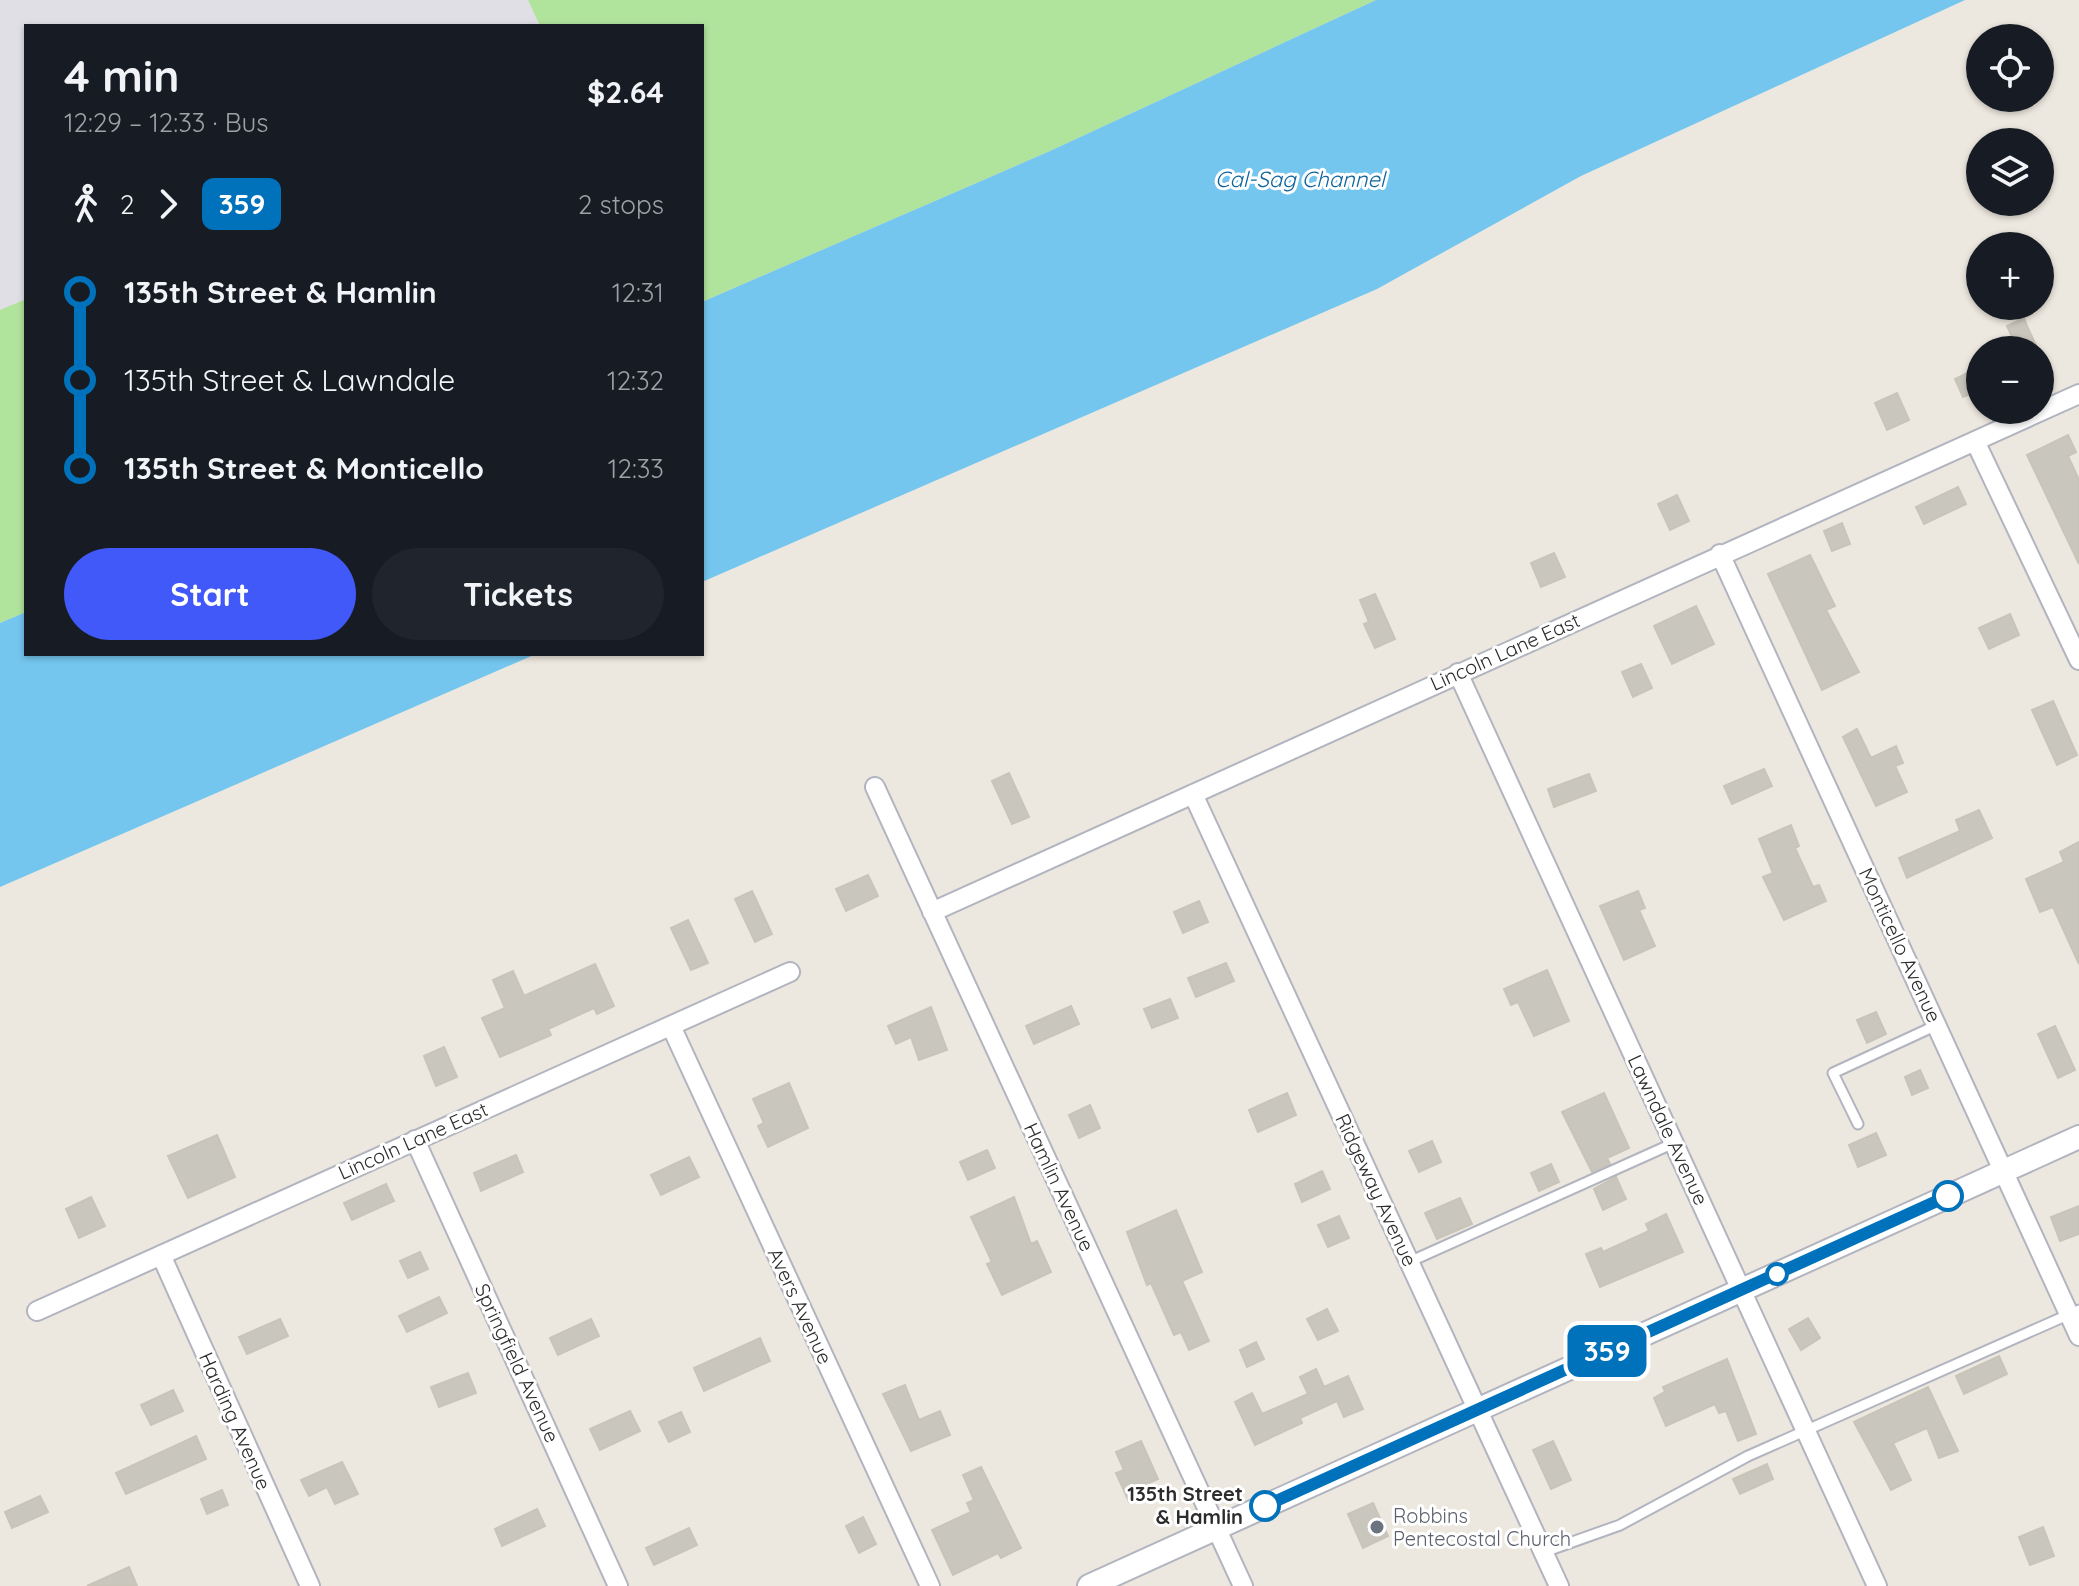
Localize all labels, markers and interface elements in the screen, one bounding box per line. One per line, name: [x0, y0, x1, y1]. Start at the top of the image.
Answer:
map controls: [1966, 24, 2054, 424]
button: locate: [1966, 24, 2054, 112]
text: 4 min: [64, 48, 179, 103]
text: $2.64: [587, 73, 664, 111]
text: 12:29 – 12:33 · Bus: [64, 106, 269, 139]
button: layers: [1966, 128, 2054, 216]
water label: Cal-Sag Channel: [1215, 165, 1388, 193]
icon: walk: [64, 182, 108, 226]
icon: forward: [146, 182, 190, 226]
text: 359: [218, 186, 265, 221]
text: 2: [120, 188, 134, 221]
text: 2 stops: [578, 188, 664, 221]
button: +: [1966, 232, 2054, 320]
text: 135th Street & Hamlin: [124, 273, 437, 311]
text: 12:31: [612, 276, 664, 309]
button: −: [1966, 336, 2054, 424]
text: 135th Street & Lawndale: [124, 361, 455, 399]
text: 12:32: [607, 364, 664, 397]
text: 135th Street & Monticello: [124, 449, 484, 487]
text: 12:33: [608, 452, 664, 485]
button: Start: [64, 548, 356, 640]
button: Tickets: [372, 548, 664, 640]
street label: Lincoln Lane East: [1426, 607, 1584, 696]
street label: Monticello Avenue: [1854, 863, 1947, 1026]
street label: Lawndale Avenue: [1623, 1051, 1714, 1209]
street label: Lincoln Lane East: [334, 1096, 492, 1185]
street label: Ridgeway Avenue: [1330, 1109, 1423, 1270]
street label: Hamlin Avenue: [1019, 1118, 1100, 1255]
unlabelled marker: [1933, 1181, 1963, 1211]
street label: Avers Avenue: [763, 1244, 838, 1368]
unlabelled marker: [1766, 1263, 1788, 1285]
street label: Springfield Avenue: [470, 1279, 565, 1446]
line badge: 359: [1561, 1325, 1653, 1377]
text: 359: [1583, 1333, 1631, 1368]
street label: Harding Avenue: [194, 1348, 277, 1494]
place label: 135th Street & Hamlin: [1127, 1481, 1243, 1529]
marker: 135th Street & Hamlin: [1250, 1491, 1280, 1521]
place label: Robbins Pentecostal Church: [1393, 1503, 1571, 1551]
marker: Robbins Pentecostal Church: [1368, 1518, 1386, 1536]

